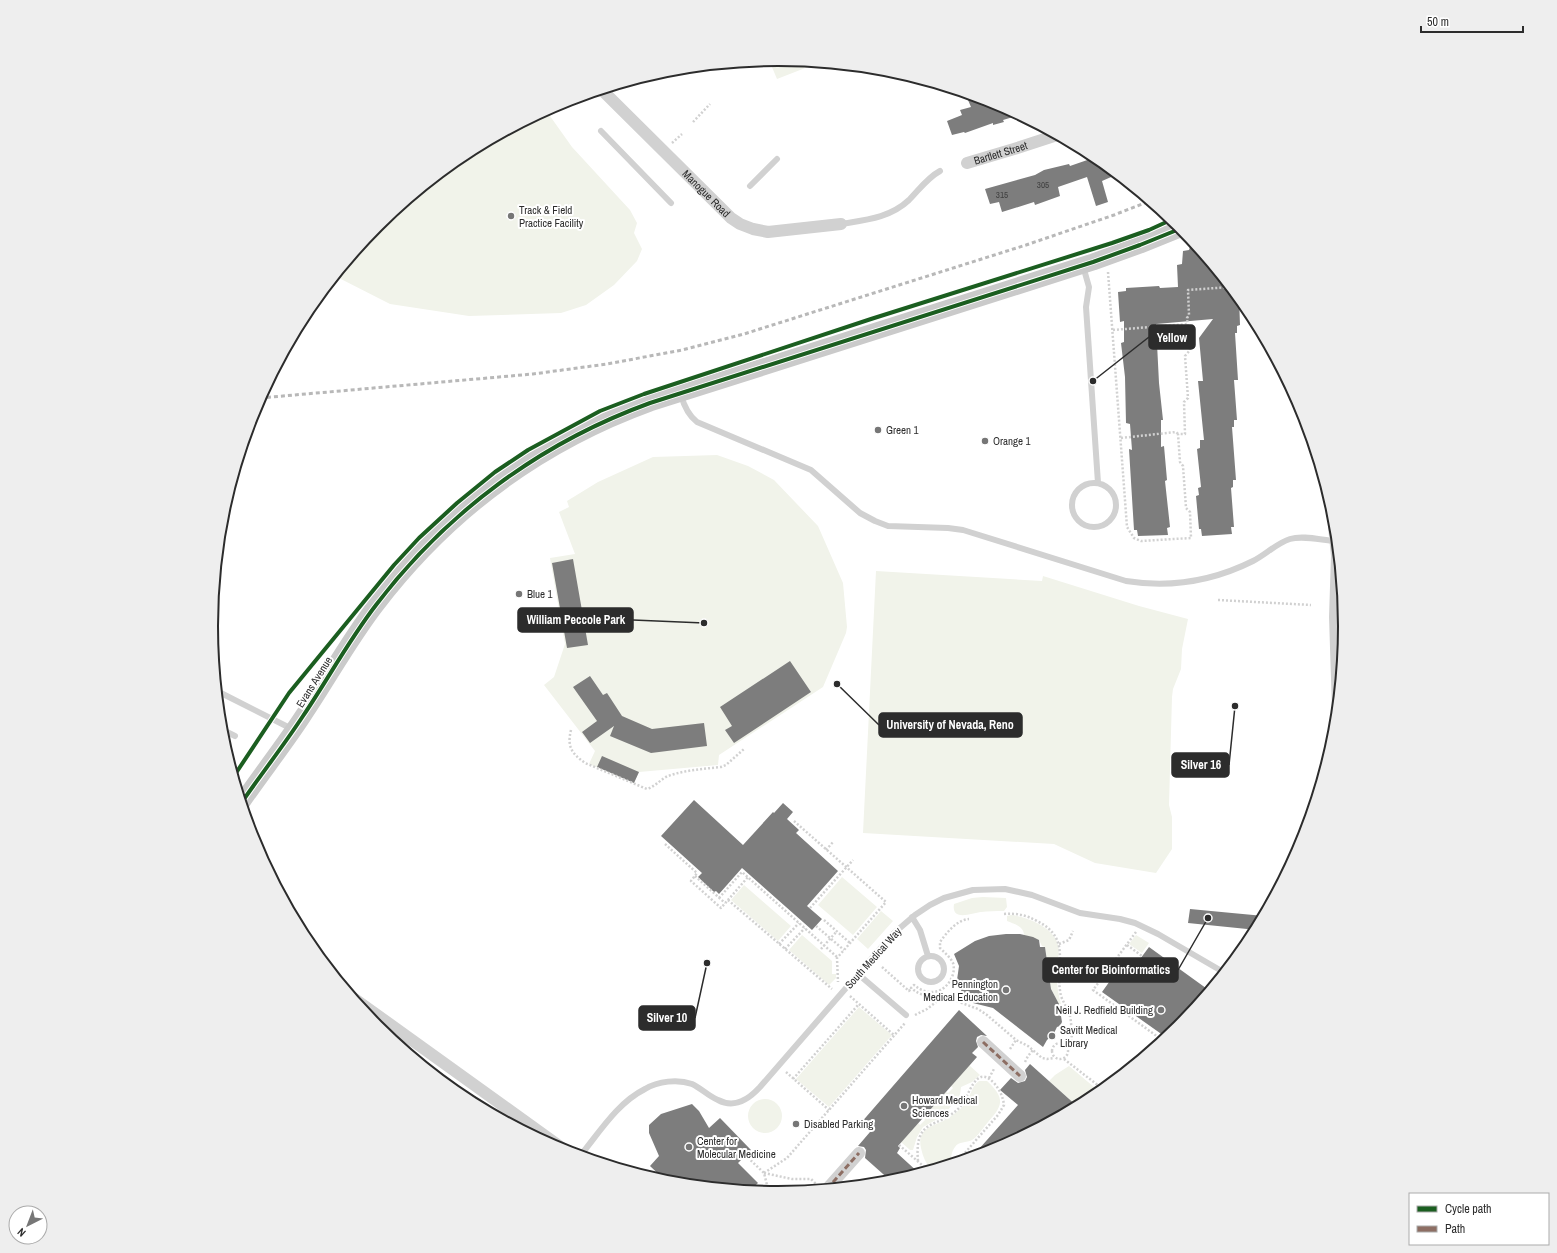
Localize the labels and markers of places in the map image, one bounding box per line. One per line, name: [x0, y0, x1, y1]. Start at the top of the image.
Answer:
place label: Track & Field Practice Facility: [519, 203, 584, 230]
marker: Track & Field Practice Facility: [506, 211, 516, 221]
callout: Yellow: [1149, 325, 1195, 349]
place label: Green 1: [886, 423, 919, 437]
marker: Green 1: [873, 425, 883, 435]
place label: Orange 1: [993, 434, 1031, 448]
marker: Orange 1: [980, 436, 990, 446]
place label: Blue 1: [527, 587, 553, 601]
marker: Blue 1: [514, 589, 524, 599]
callout: William Peccole Park: [518, 608, 633, 632]
callout: University of Nevada, Reno: [879, 713, 1022, 737]
callout: Silver 16: [1172, 753, 1229, 777]
callout: Center for Bioinformatics: [1043, 958, 1178, 982]
place label: Pennington Medical Education: [923, 977, 998, 1004]
marker: Pennington Medical Education: [1001, 985, 1011, 995]
place label: Neil J. Redfield Building: [1056, 1003, 1153, 1017]
marker: Neil J. Redfield Building: [1156, 1005, 1166, 1015]
callout: Silver 10: [639, 1006, 695, 1030]
place label: Savitt Medical Library: [1060, 1023, 1117, 1050]
marker: Savitt Medical Library: [1047, 1031, 1057, 1041]
place label: Howard Medical Sciences: [912, 1093, 977, 1120]
marker: Howard Medical Sciences: [899, 1101, 909, 1111]
place label: Disabled Parking: [804, 1117, 873, 1131]
marker: Disabled Parking: [791, 1119, 801, 1129]
place label: Center for Molecular Medicine: [697, 1134, 776, 1161]
marker: Center for Molecular Medicine: [684, 1142, 694, 1152]

